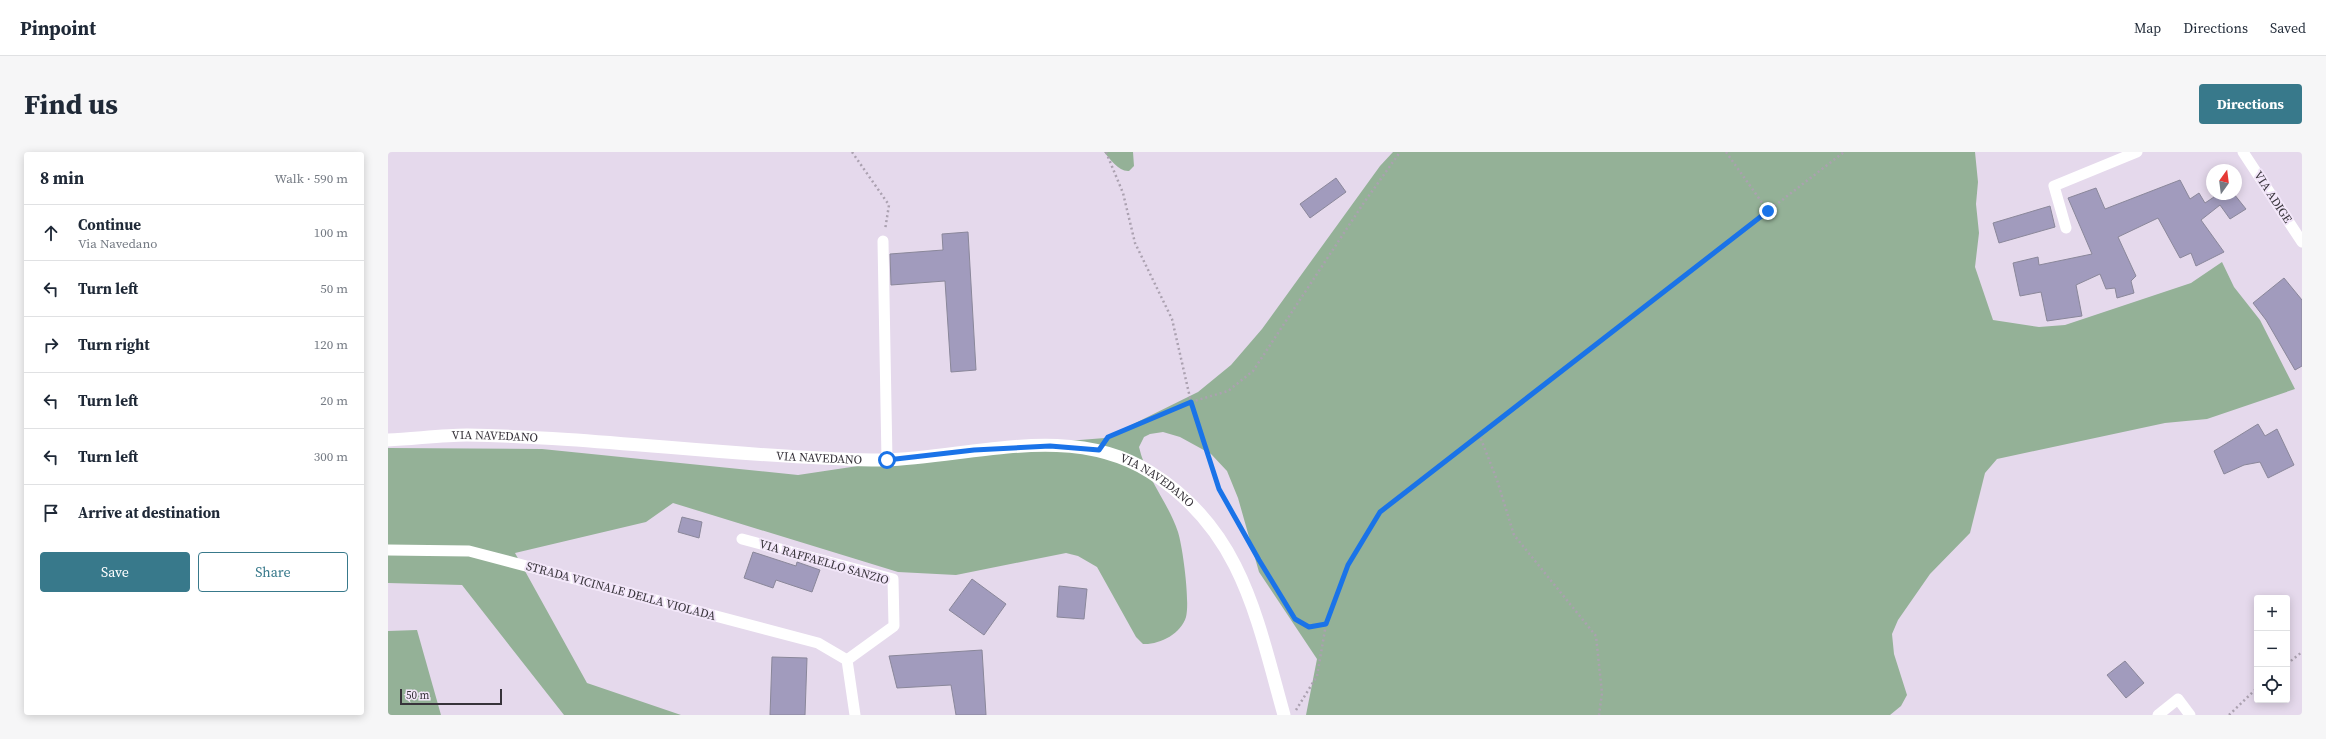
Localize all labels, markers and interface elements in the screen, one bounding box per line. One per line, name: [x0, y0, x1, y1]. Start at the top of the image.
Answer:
text: Pinpoint: [20, 15, 96, 41]
text: Map: [2134, 18, 2161, 38]
text: Directions: [2183, 18, 2248, 38]
text: Saved: [2270, 18, 2306, 38]
button: Directions: [2199, 84, 2302, 124]
text: Find us: [24, 85, 118, 123]
north arrow: [2206, 164, 2242, 200]
text: 8 min: [40, 166, 84, 190]
street label: VIA ADIGE: [2250, 168, 2296, 226]
text: Walk · 590 m: [275, 170, 348, 187]
route end: [1759, 202, 1777, 220]
text: Continue: [78, 214, 141, 235]
icon: ahead: [40, 222, 62, 244]
text: 100 m: [314, 224, 348, 241]
text: Via Navedano: [78, 235, 157, 252]
icon: left: [40, 278, 62, 300]
text: Turn left: [78, 278, 138, 299]
text: 50 m: [320, 280, 348, 297]
icon: right: [40, 334, 62, 356]
text: Turn right: [78, 334, 150, 355]
text: 120 m: [314, 336, 348, 353]
icon: left: [40, 390, 62, 412]
text: Turn left: [78, 390, 138, 411]
text: 20 m: [320, 392, 348, 409]
street label: VIA NAVEDANO: [451, 427, 538, 446]
icon: left: [40, 446, 62, 468]
text: Turn left: [78, 446, 138, 467]
text: 300 m: [314, 448, 348, 465]
street label: VIA NAVEDANO: [775, 448, 862, 468]
street label: VIA NAVEDANO: [1118, 450, 1198, 511]
route start: [878, 451, 896, 469]
icon: arrive: [40, 502, 62, 524]
text: Arrive at destination: [78, 502, 220, 523]
street label: VIA RAFFAELLO SANZIO: [757, 536, 891, 588]
button: Save: [40, 552, 190, 592]
button: Share: [198, 552, 348, 592]
street label: STRADA VICINALE DELLA VIOLADA: [524, 558, 718, 624]
map controls: [2254, 595, 2290, 703]
button: +: [2254, 595, 2290, 631]
button: −: [2254, 631, 2290, 667]
button: locate: [2254, 667, 2290, 703]
scale bar: [400, 687, 502, 706]
text: 50 m: [406, 688, 429, 703]

